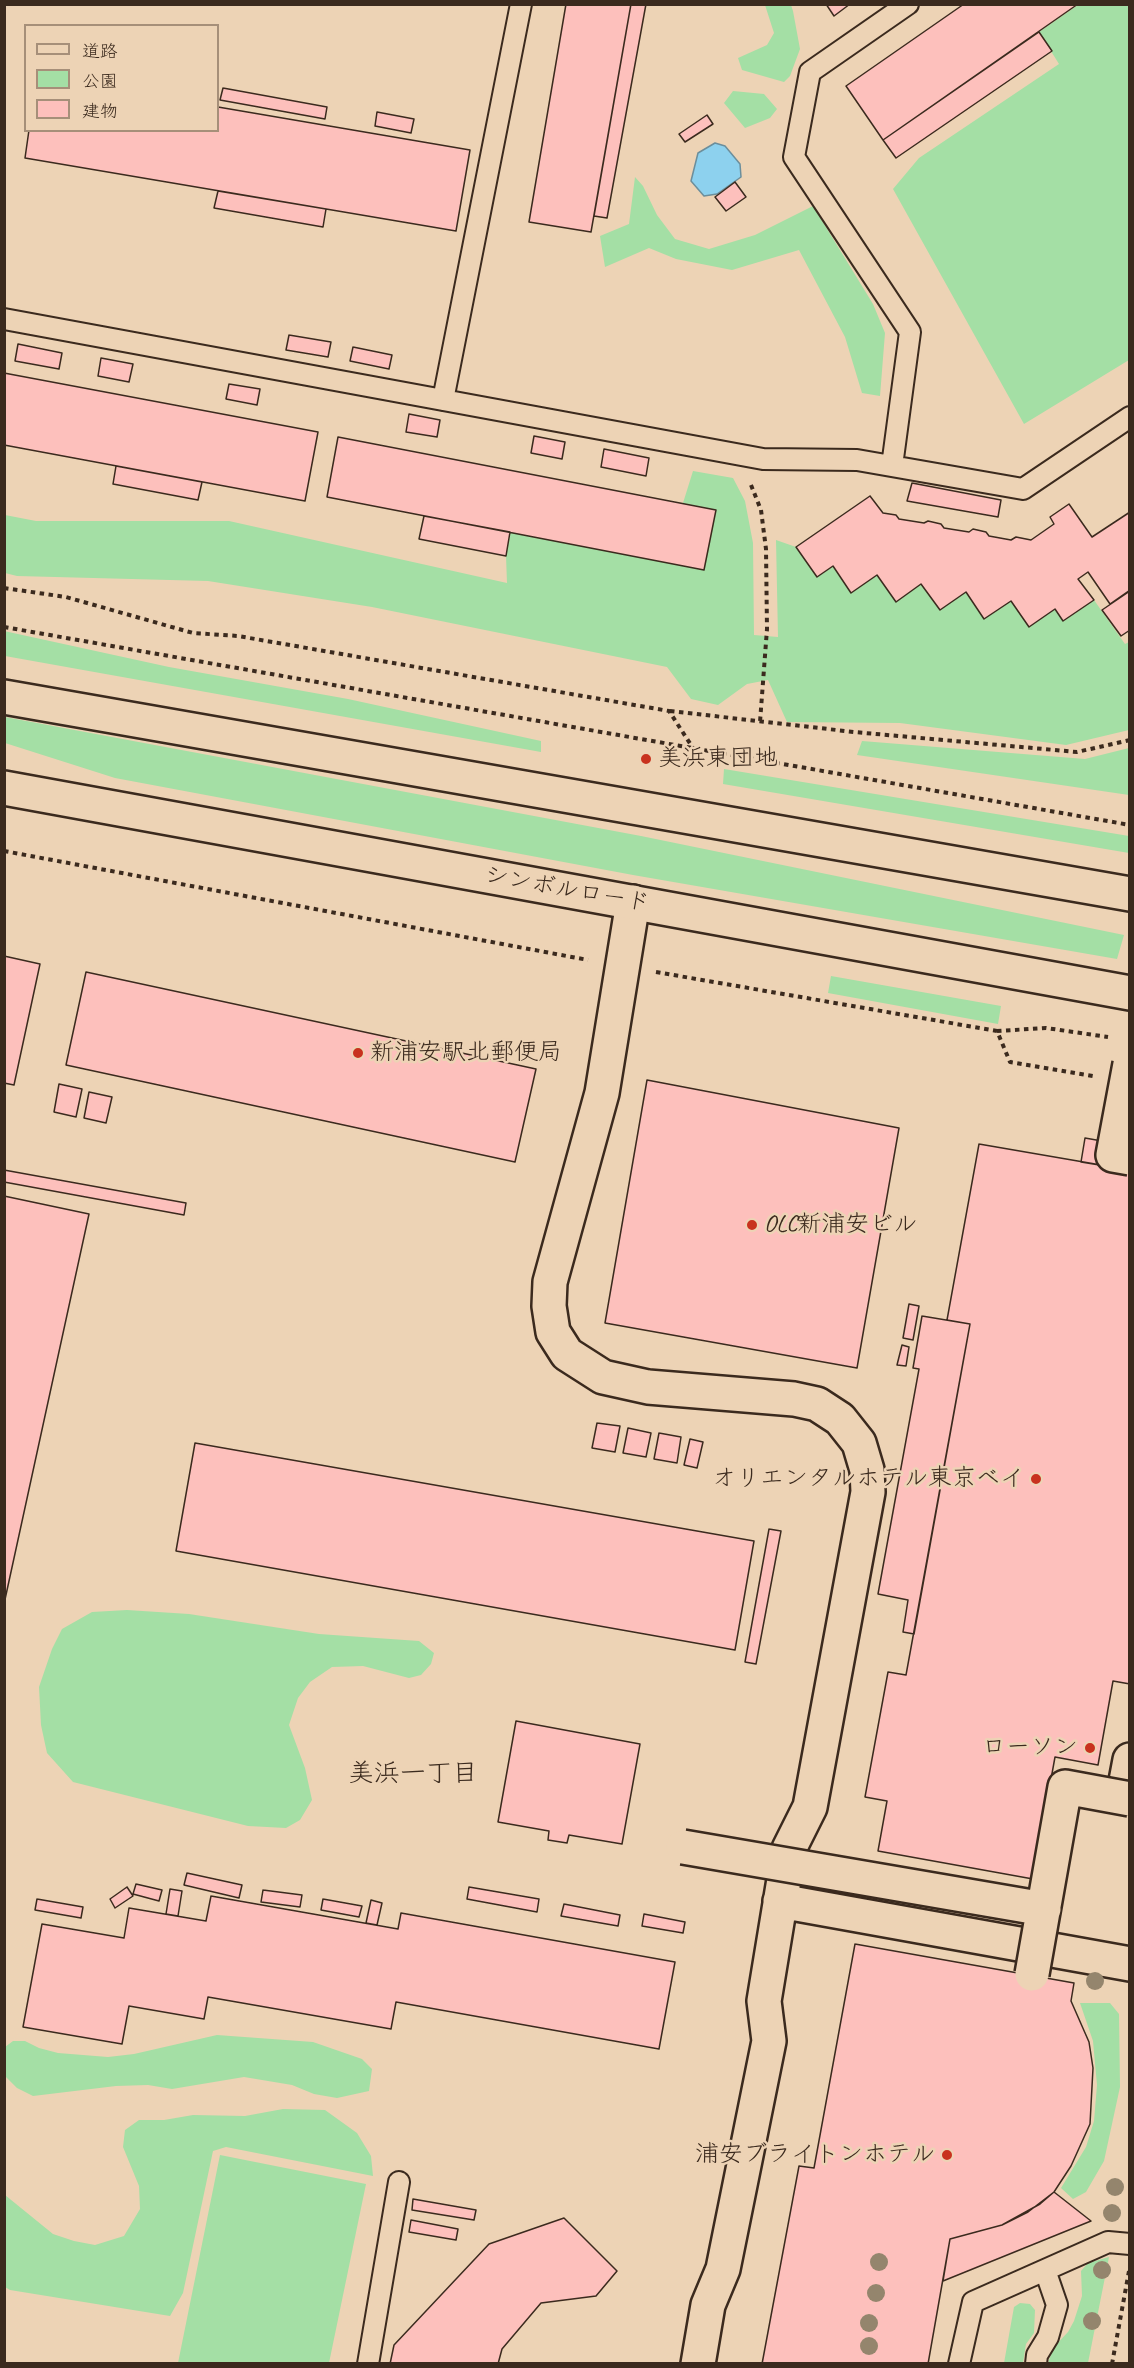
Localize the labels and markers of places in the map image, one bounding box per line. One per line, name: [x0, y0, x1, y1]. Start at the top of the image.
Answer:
place label: 美浜東団地: [658, 745, 778, 773]
marker: 美浜東団地: [639, 752, 653, 766]
place label: 新浦安駅北郵便局: [370, 1039, 562, 1067]
marker: 新浦安駅北郵便局: [351, 1046, 365, 1060]
place label: OLC新浦安ビル: [764, 1211, 917, 1239]
marker: OLC新浦安ビル: [745, 1218, 759, 1232]
place label: オリエンタルホテル東京ベイ: [712, 1465, 1024, 1493]
marker: オリエンタルホテル東京ベイ: [1029, 1472, 1043, 1486]
place label: ローソン: [982, 1734, 1078, 1762]
marker: ローソン: [1083, 1741, 1097, 1755]
place label: 浦安ブライトンホテル: [695, 2141, 935, 2169]
marker: 浦安ブライトンホテル: [940, 2148, 954, 2162]

